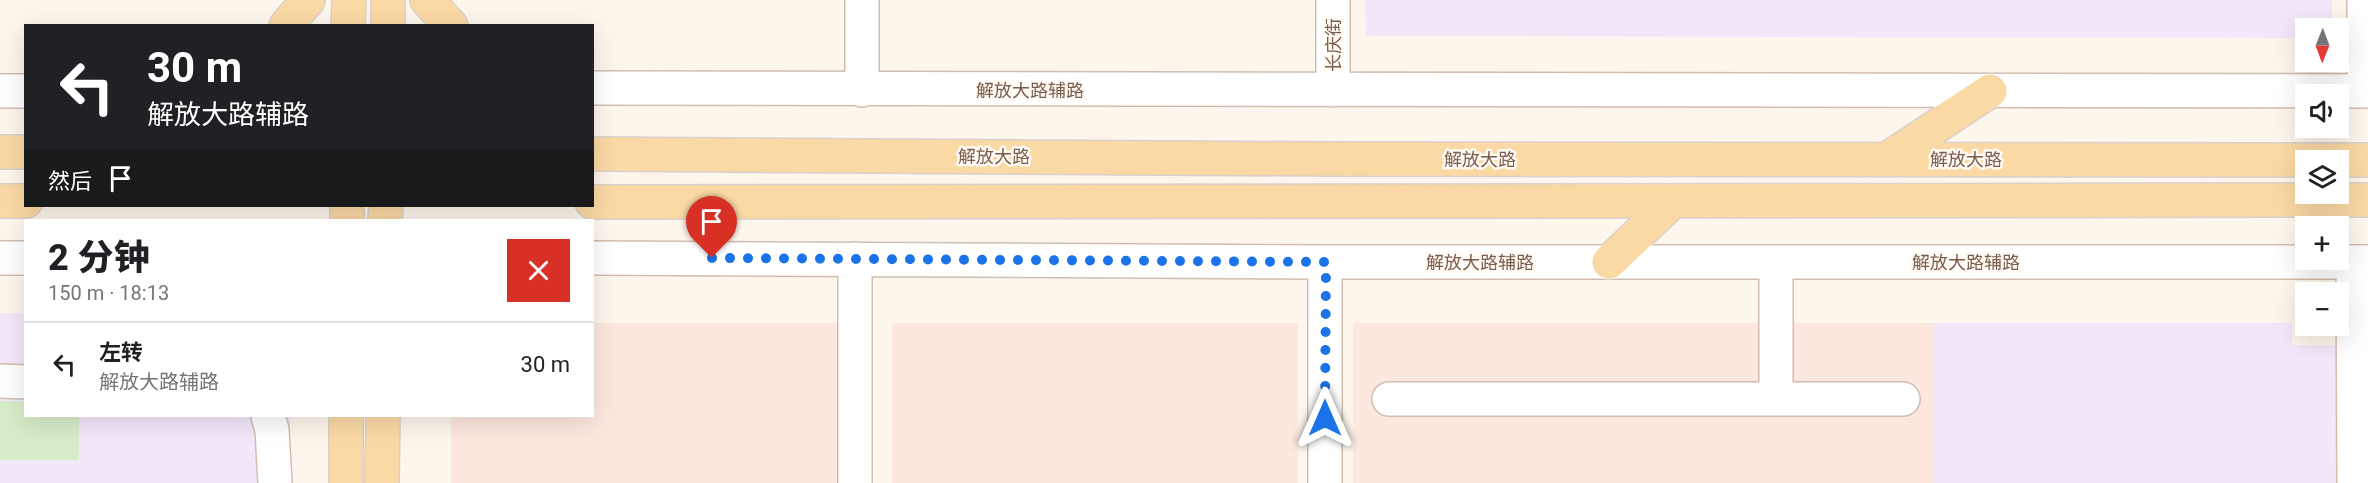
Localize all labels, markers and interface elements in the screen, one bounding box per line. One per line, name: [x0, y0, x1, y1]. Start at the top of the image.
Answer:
street label: 长庆街: [1323, 18, 1344, 72]
north arrow: [2295, 18, 2349, 72]
map controls: [2295, 18, 2349, 336]
text: 30 m: [147, 43, 242, 92]
icon: left: [48, 48, 126, 126]
street label: 解放大路辅路: [976, 80, 1084, 101]
button: sound: [2295, 84, 2349, 138]
text: 解放大路辅路: [147, 99, 309, 131]
street label: 解放大路: [958, 146, 1030, 167]
street label: 解放大路: [1444, 149, 1516, 170]
street label: 解放大路: [1930, 149, 2002, 170]
button: layers: [2295, 150, 2349, 204]
icon: arrive: [104, 162, 137, 195]
text: 然后: [48, 169, 92, 194]
pin: [686, 196, 737, 258]
icon: arrive: [695, 205, 728, 238]
button: +: [2295, 216, 2349, 270]
text: 2 分钟: [48, 237, 150, 279]
button: close: [507, 239, 570, 302]
street label: 解放大路辅路: [1426, 252, 1534, 273]
street label: 解放大路辅路: [1912, 252, 2020, 273]
text: 150 m · 18:13: [48, 281, 169, 305]
button: −: [2295, 282, 2349, 336]
text: 左转: [99, 340, 143, 365]
icon: left: [48, 348, 81, 381]
text: 30 m: [521, 352, 570, 377]
text: 解放大路辅路: [99, 370, 219, 394]
position arrow: [1293, 386, 1357, 450]

